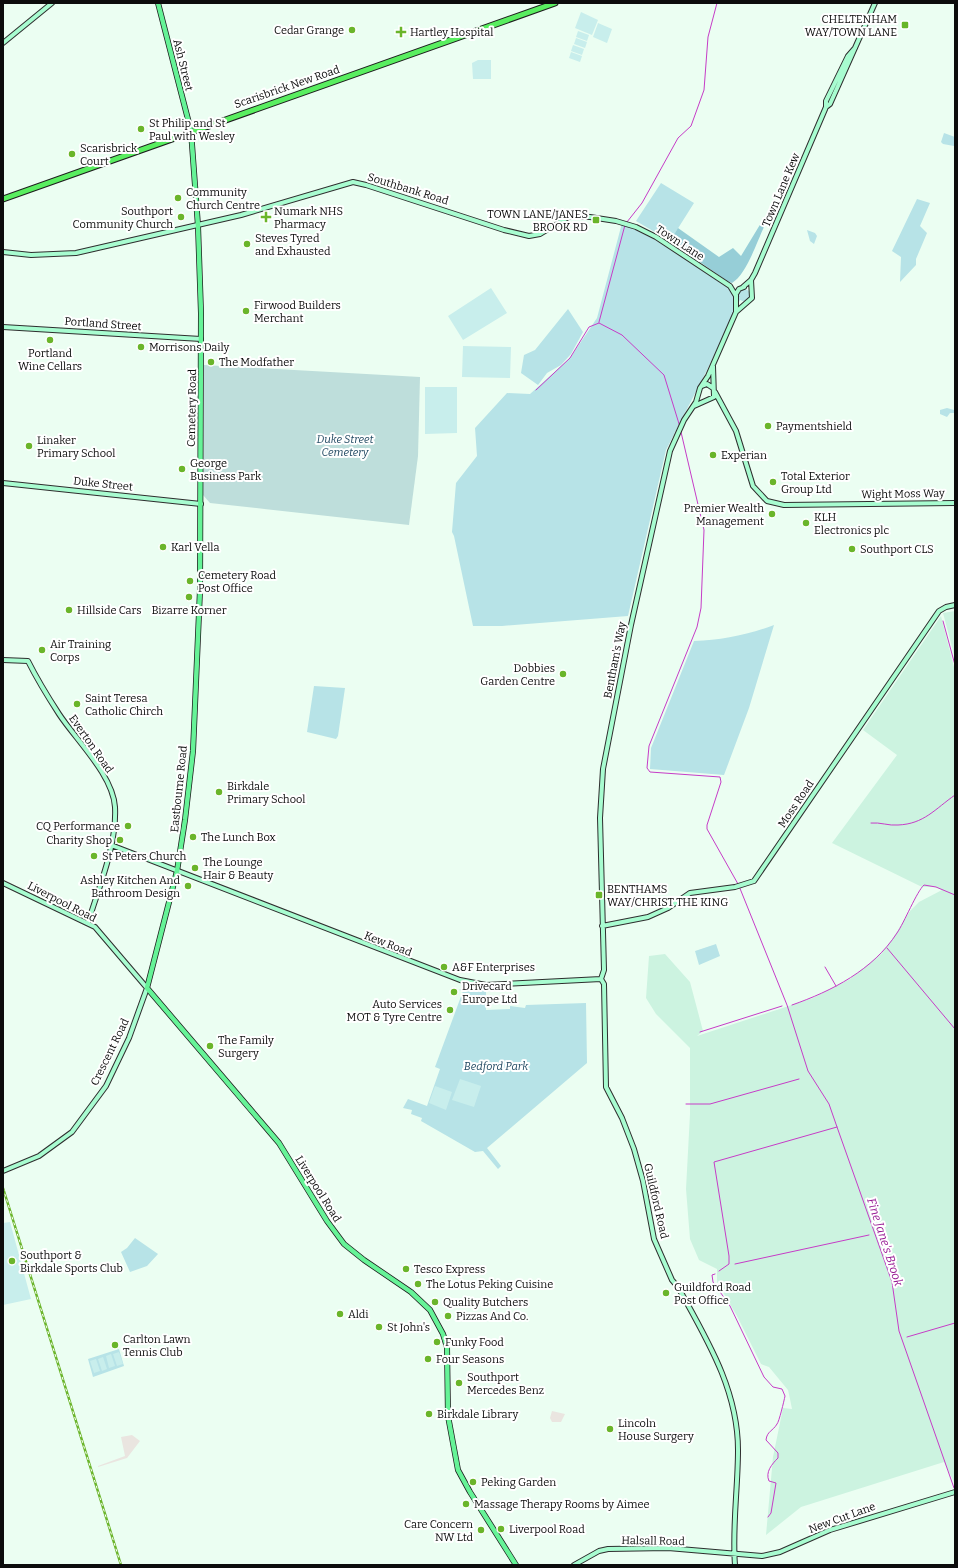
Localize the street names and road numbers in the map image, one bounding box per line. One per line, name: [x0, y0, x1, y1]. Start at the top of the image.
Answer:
street label: Ash Street: [170, 38, 196, 92]
street label: Scarisbrick New Road: [233, 63, 342, 111]
street label: Town Lane Kew: [760, 151, 802, 229]
street label: Southbank Road: [366, 171, 451, 208]
street label: Town Lane: [653, 223, 707, 263]
street label: Portland Street: [64, 315, 142, 333]
street label: Cemetery Road: [185, 368, 199, 447]
street label: Duke Street: [73, 474, 133, 494]
street label: Wight Moss Way: [861, 487, 945, 501]
street label: Bentham's Way: [601, 620, 629, 699]
street label: Everton Road: [66, 712, 116, 776]
street label: Eastbourne Road: [168, 745, 190, 833]
street label: Moss Road: [775, 777, 817, 830]
street label: Liverpool Road: [25, 879, 99, 925]
street label: Kew Road: [362, 929, 414, 959]
street label: Crescent Road: [88, 1016, 132, 1088]
street label: Liverpool Road: [292, 1153, 344, 1225]
street label: Guildford Road: [641, 1162, 671, 1240]
street label: New Cut Lane: [807, 1500, 877, 1536]
street label: Halsall Road: [621, 1534, 685, 1548]

